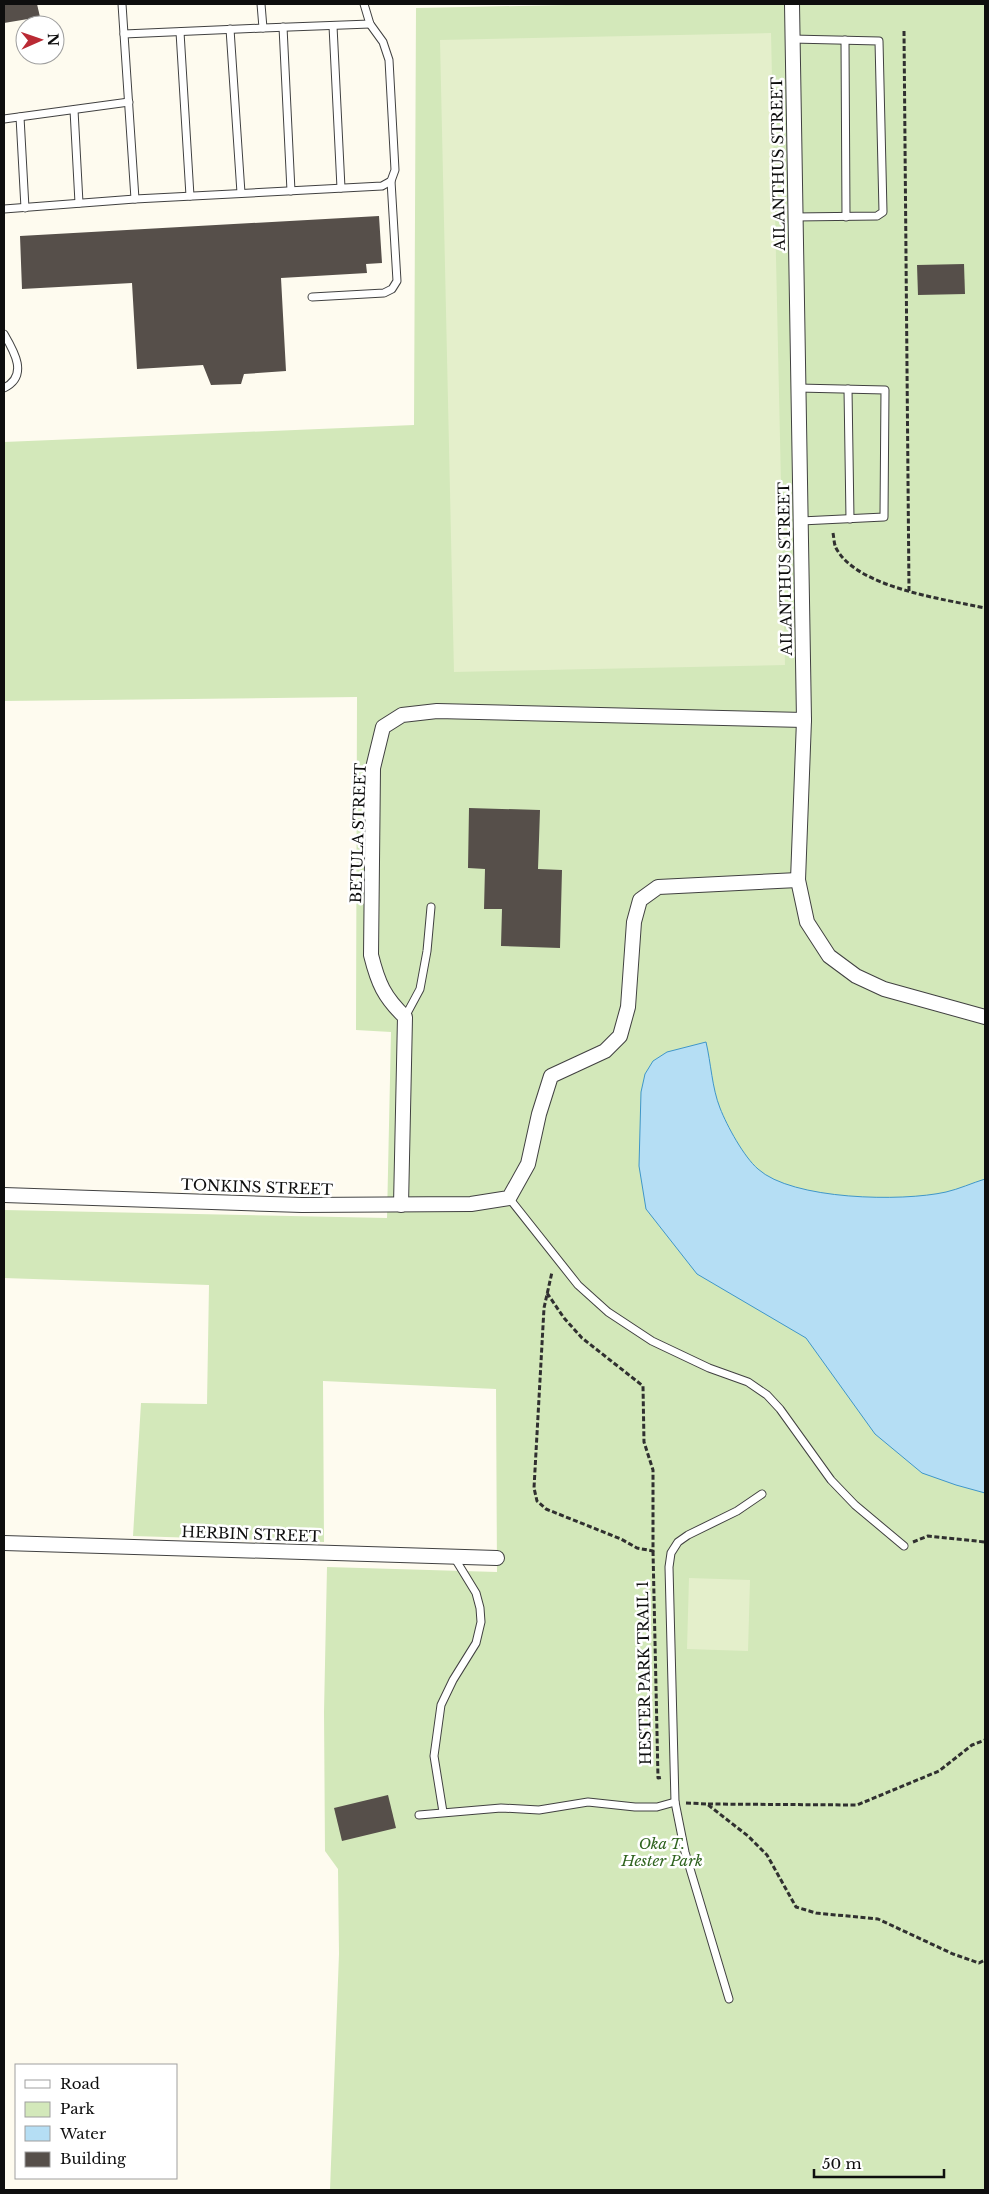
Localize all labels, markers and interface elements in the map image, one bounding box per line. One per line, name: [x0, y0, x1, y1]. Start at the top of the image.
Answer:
north arrow: [15, 15, 65, 65]
text: N: [44, 33, 62, 46]
street label: AILANTHUS STREET: [767, 77, 789, 252]
street label: AILANTHUS STREET: [774, 482, 796, 657]
street label: BETULA STREET: [346, 762, 370, 904]
street label: TONKINS STREET: [181, 1175, 333, 1199]
street label: HERBIN STREET: [181, 1522, 321, 1546]
street label: HESTER PARK TRAIL 1: [633, 1581, 655, 1765]
park label: Oka T. Hester Park: [620, 1834, 703, 1870]
legend: [15, 2064, 178, 2179]
text: Road: [60, 2074, 100, 2093]
text: Park: [60, 2099, 96, 2118]
text: Water: [59, 2124, 107, 2143]
scale bar: [814, 2146, 944, 2178]
text: Building: [60, 2149, 127, 2168]
text: 50 m: [822, 2154, 862, 2173]

